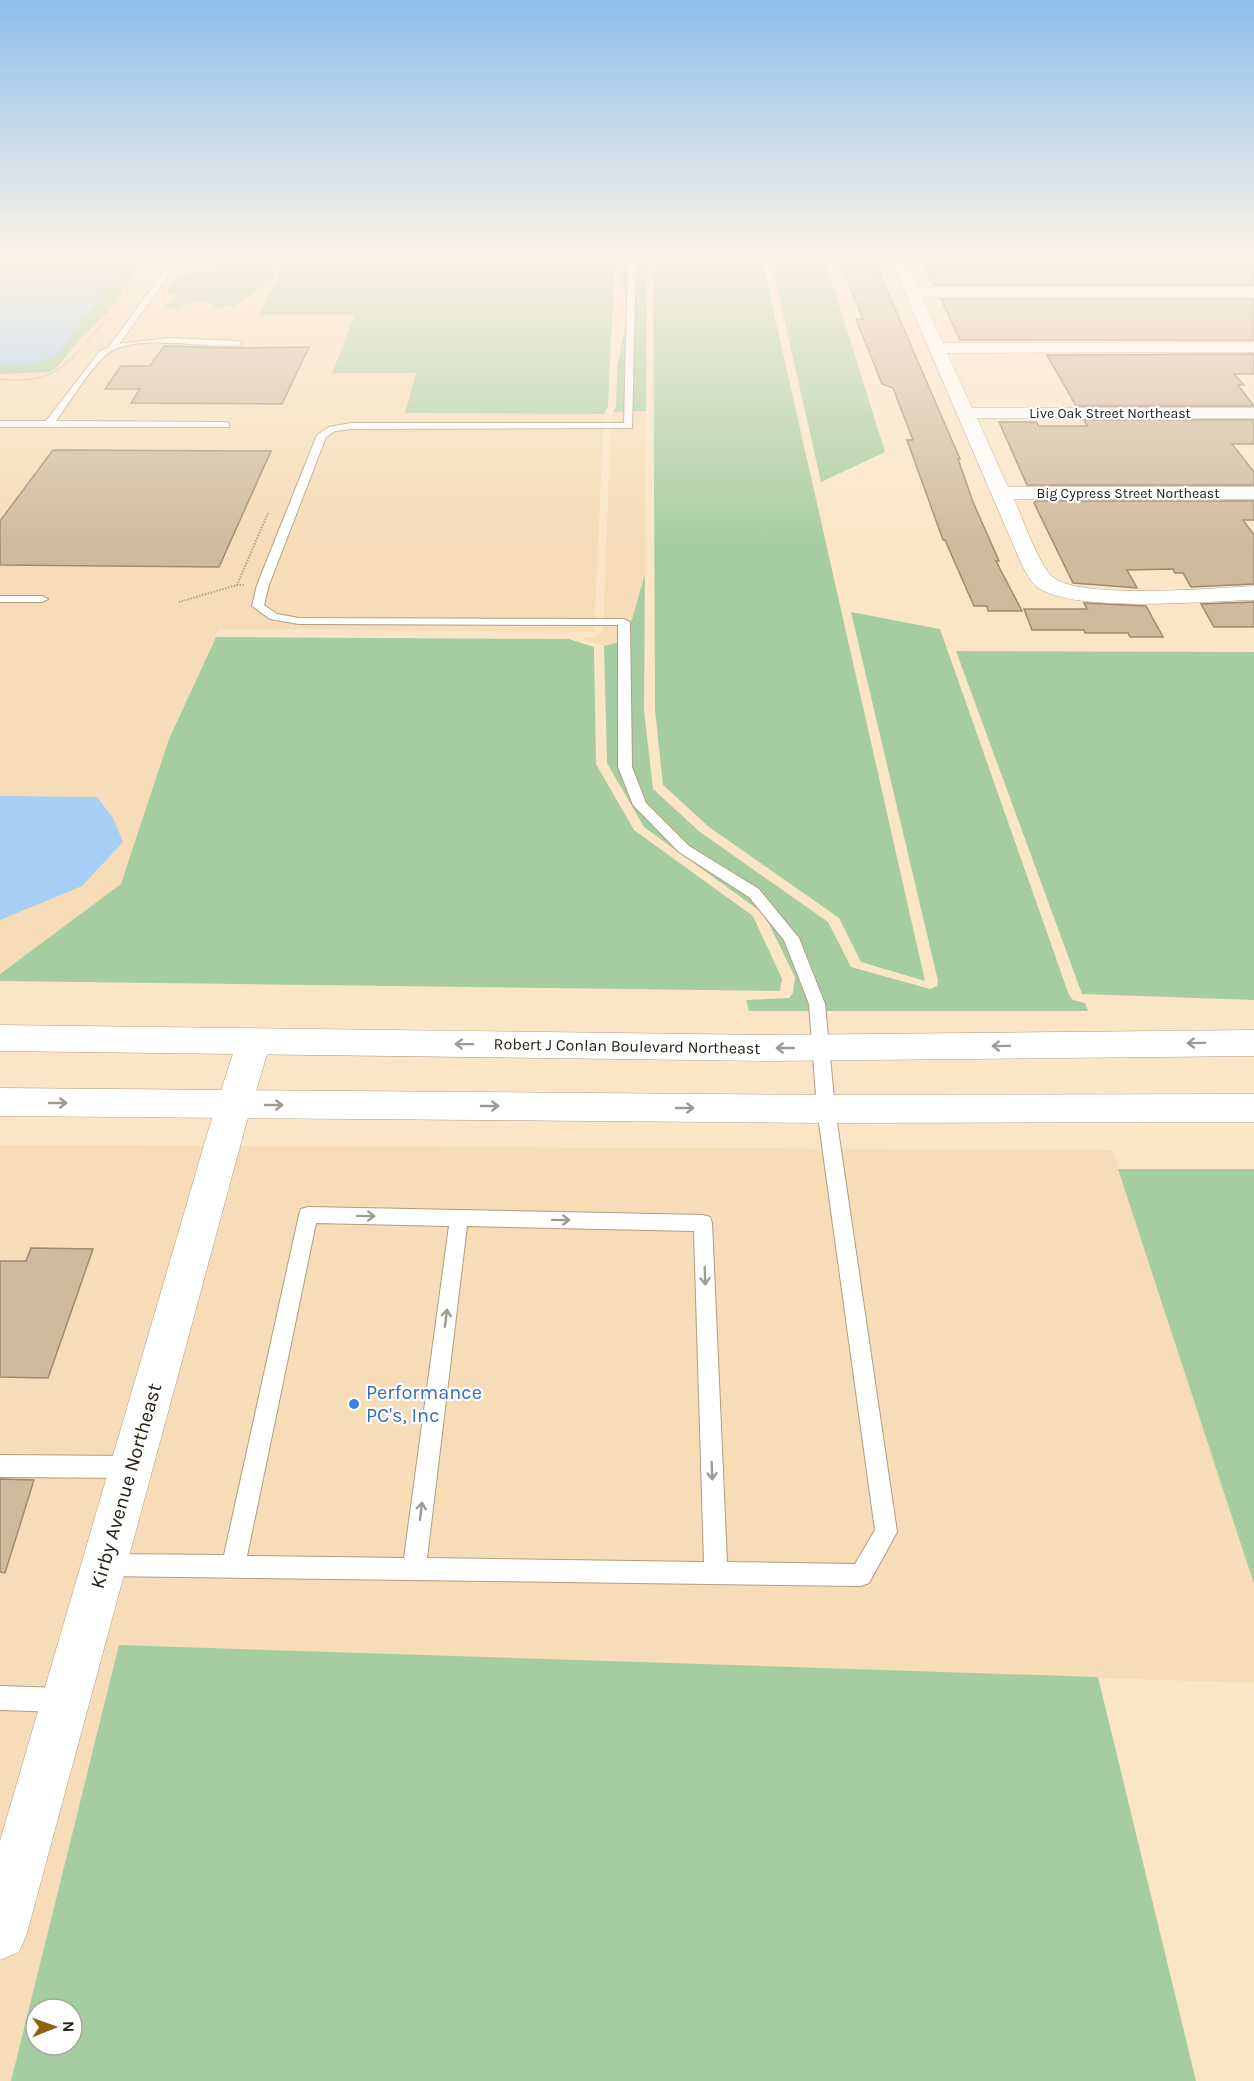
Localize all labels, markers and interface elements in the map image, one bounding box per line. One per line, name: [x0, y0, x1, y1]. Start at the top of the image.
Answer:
street label: Live Oak Street Northeast: [1029, 405, 1191, 422]
street label: Big Cypress Street Northeast: [1037, 485, 1219, 502]
street label: Robert J Conlan Boulevard Northeast: [494, 1034, 760, 1058]
one-way arrow: [1186, 1037, 1206, 1049]
one-way arrow: [454, 1038, 474, 1049]
one-way arrow: [991, 1040, 1011, 1051]
one-way arrow: [775, 1042, 795, 1054]
one-way arrow: [48, 1097, 68, 1109]
one-way arrow: [264, 1099, 284, 1110]
one-way arrow: [480, 1100, 500, 1112]
one-way arrow: [675, 1102, 695, 1114]
one-way arrow: [356, 1210, 376, 1222]
one-way arrow: [551, 1214, 571, 1226]
one-way arrow: [699, 1266, 710, 1286]
one-way arrow: [441, 1308, 452, 1328]
street label: Kirby Avenue Northeast: [86, 1380, 166, 1591]
place label: Performance PC's, Inc: [366, 1381, 482, 1427]
marker: Performance PC's, Inc: [347, 1397, 361, 1411]
one-way arrow: [707, 1461, 718, 1481]
one-way arrow: [416, 1502, 427, 1522]
north arrow: [24, 1997, 84, 2057]
text: N: [59, 2021, 78, 2033]

